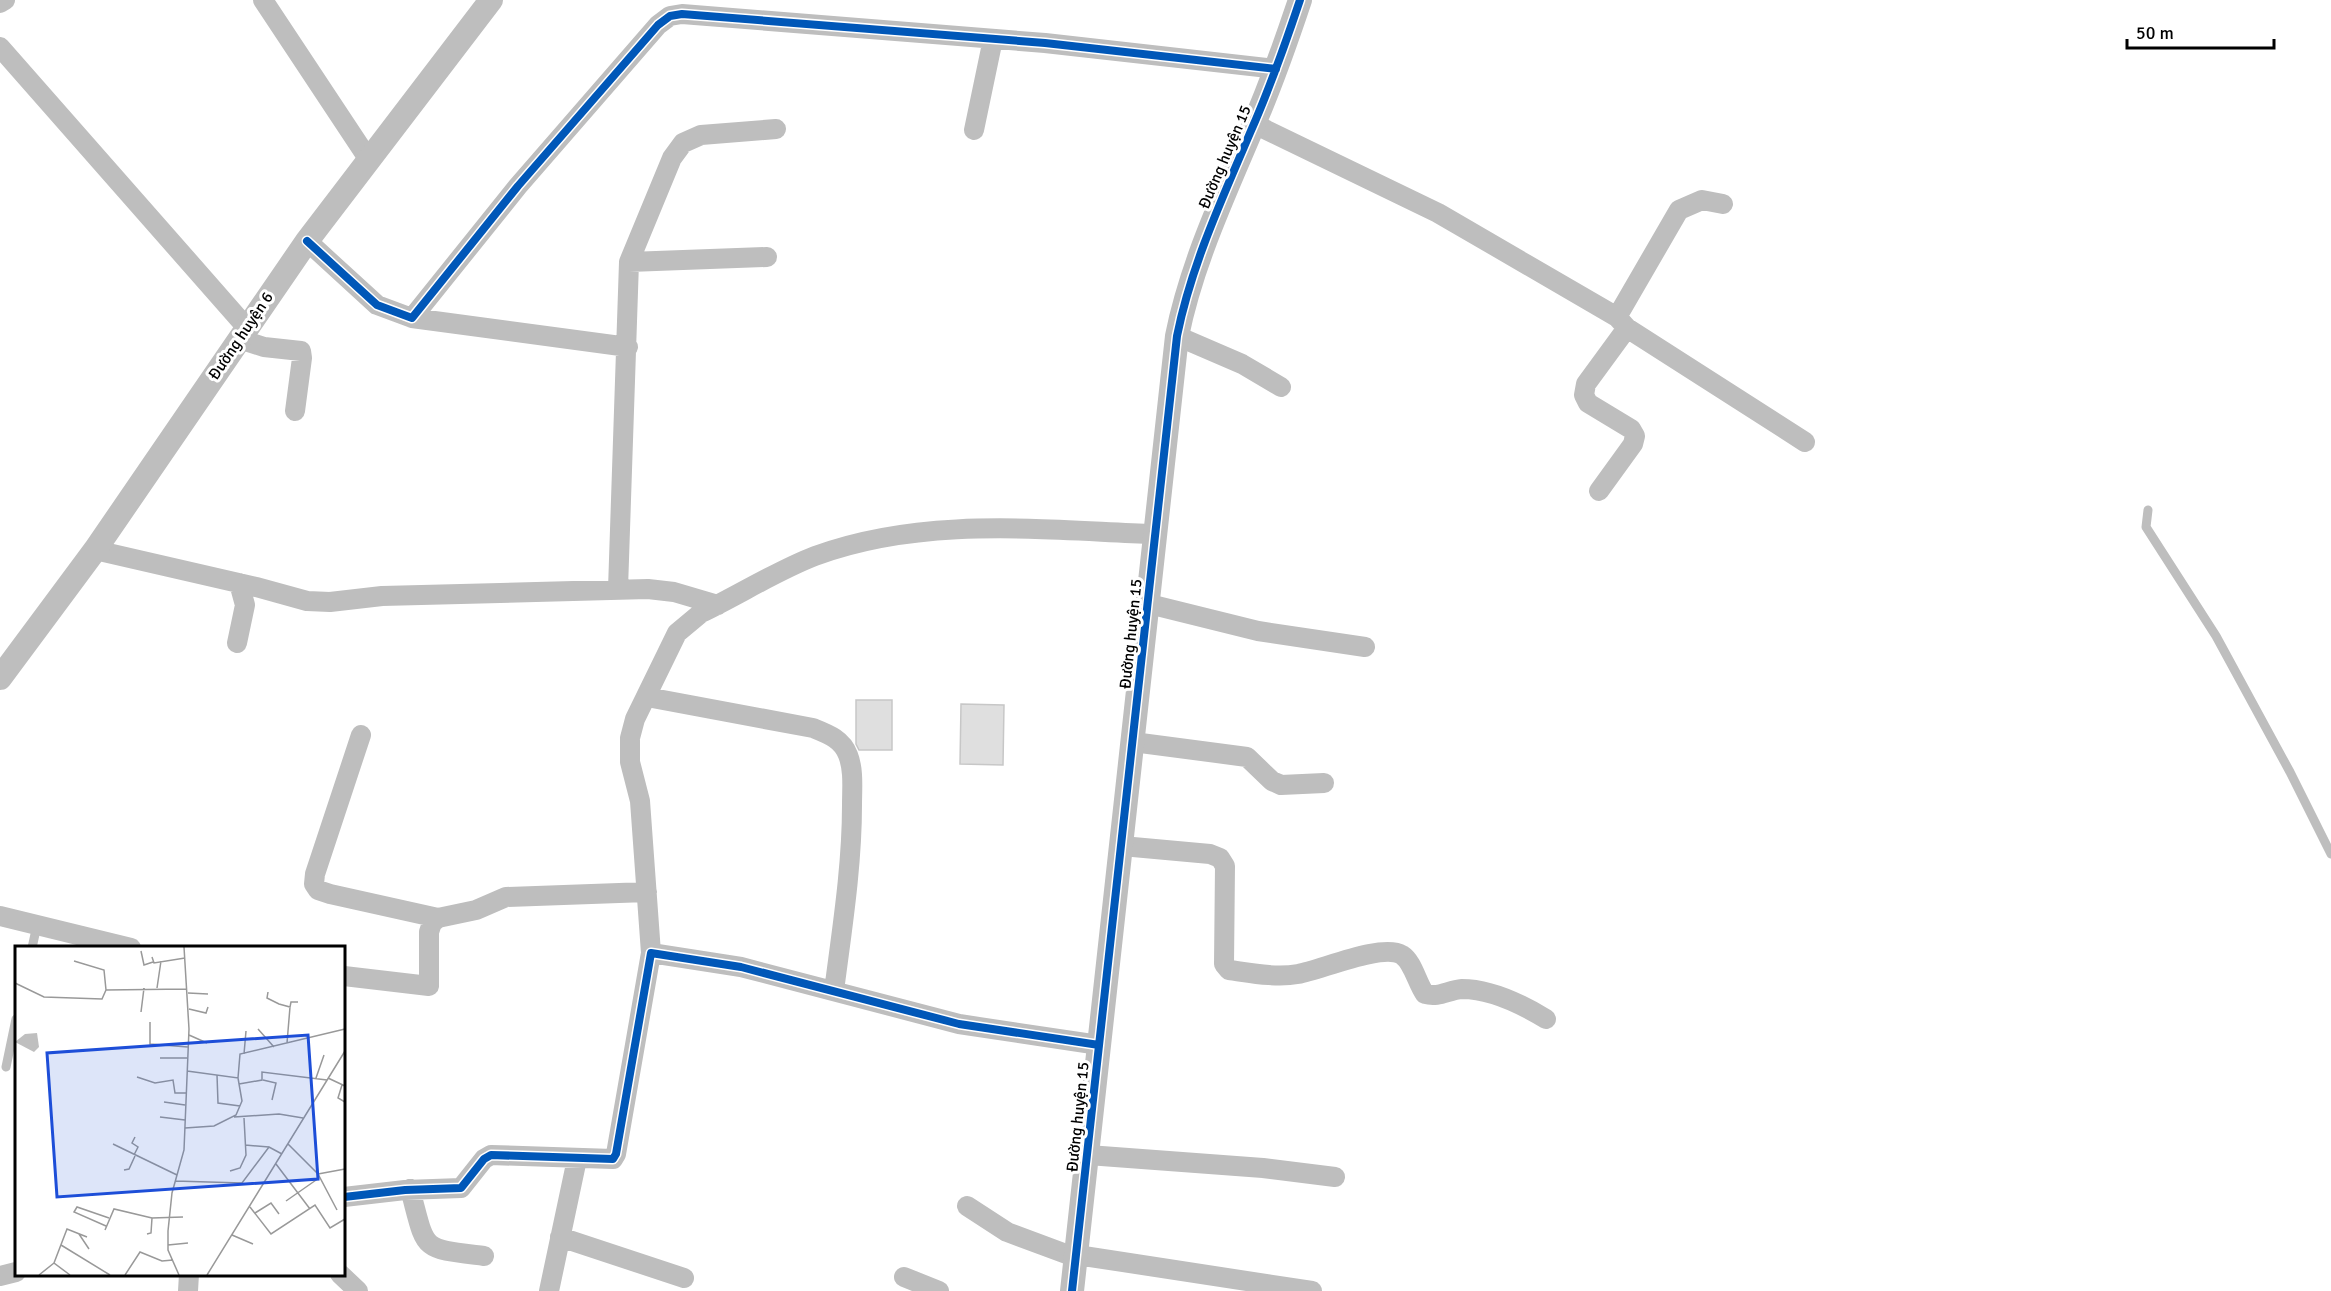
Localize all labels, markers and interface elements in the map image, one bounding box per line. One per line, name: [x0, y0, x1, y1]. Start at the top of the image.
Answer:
scale bar: [2127, 12, 2274, 50]
text: 50 m: [2136, 22, 2174, 44]
street label: Đường huyện 15: [1194, 102, 1256, 212]
street label: Đường huyện 6: [204, 288, 278, 384]
street label: Đường huyện 15: [1115, 578, 1147, 690]
inset map: [15, 946, 345, 1276]
street label: Đường huyện 15: [1062, 1061, 1094, 1173]

